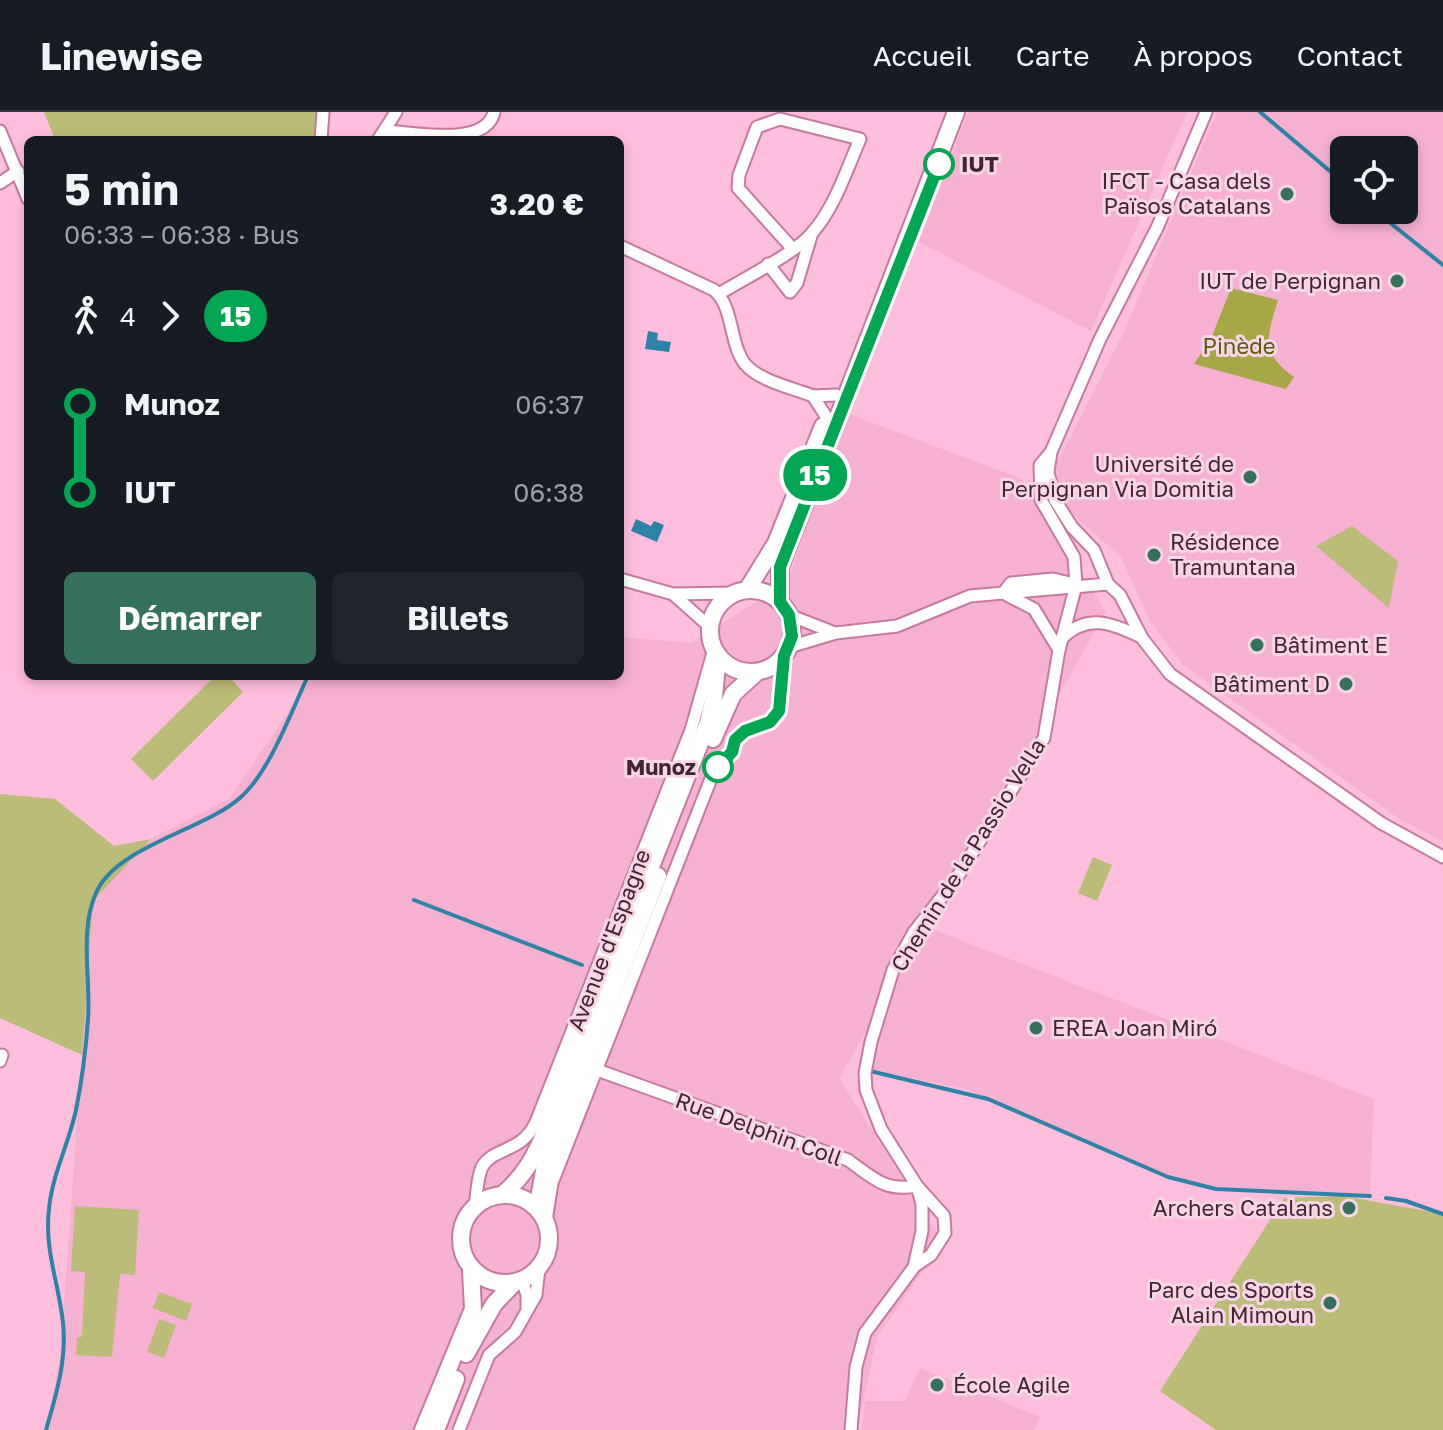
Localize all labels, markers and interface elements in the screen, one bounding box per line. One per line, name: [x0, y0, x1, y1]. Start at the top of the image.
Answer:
text: Linewise: [40, 33, 203, 78]
text: Accueil: [873, 39, 972, 72]
text: Carte: [1016, 39, 1089, 72]
text: À propos: [1133, 39, 1253, 72]
text: Contact: [1297, 39, 1403, 72]
map controls: [1330, 136, 1418, 224]
button: locate: [1330, 136, 1418, 224]
marker: IUT: [924, 149, 954, 179]
place label: IUT: [961, 150, 999, 177]
text: 5 min: [64, 162, 179, 215]
place label: IFCT - Casa dels Països Catalans: [1102, 167, 1271, 219]
marker: IFCT - Casa dels Països Catalans: [1278, 185, 1296, 203]
text: 3.20 €: [490, 186, 584, 222]
text: 06:33 – 06:38 · Bus: [64, 219, 299, 250]
place label: IUT de Perpignan: [1199, 267, 1381, 294]
marker: IUT de Perpignan: [1388, 272, 1406, 290]
icon: walk: [64, 294, 108, 338]
icon: forward: [148, 294, 192, 338]
text: 15: [220, 299, 251, 332]
text: 4: [120, 301, 136, 332]
park label: Pinède: [1203, 332, 1275, 359]
text: Munoz: [124, 386, 220, 422]
text: 06:37: [515, 389, 584, 420]
line badge: 15: [779, 449, 851, 501]
place label: Université de Perpignan Via Domitia: [1001, 450, 1234, 502]
text: 15: [799, 458, 831, 491]
marker: Université de Perpignan Via Domitia: [1241, 468, 1259, 486]
text: IUT: [124, 474, 176, 510]
text: 06:38: [513, 477, 584, 508]
place label: Résidence Tramuntana: [1170, 528, 1296, 580]
marker: Résidence Tramuntana: [1145, 546, 1163, 564]
button: Démarrer: [64, 572, 316, 664]
button: Billets: [332, 572, 584, 664]
place label: Bâtiment E: [1273, 631, 1388, 658]
marker: Bâtiment E: [1248, 636, 1266, 654]
place label: Bâtiment D: [1213, 670, 1330, 697]
marker: Bâtiment D: [1337, 675, 1355, 693]
street label: Chemin de la Passio Vella: [885, 733, 1050, 976]
marker: Munoz: [703, 752, 733, 782]
place label: Munoz: [626, 753, 696, 780]
street label: Avenue d'Espagne: [561, 845, 656, 1034]
place label: EREA Joan Miró: [1052, 1014, 1217, 1041]
marker: EREA Joan Miró: [1027, 1019, 1045, 1037]
street label: Rue Delphin Coll: [672, 1086, 846, 1171]
place label: Archers Catalans: [1153, 1194, 1333, 1221]
marker: Archers Catalans: [1340, 1199, 1358, 1217]
place label: Parc des Sports Alain Mimoun: [1148, 1276, 1314, 1328]
marker: Parc des Sports Alain Mimoun: [1321, 1294, 1339, 1312]
place label: École Agile: [953, 1371, 1070, 1398]
marker: École Agile: [928, 1376, 946, 1394]

